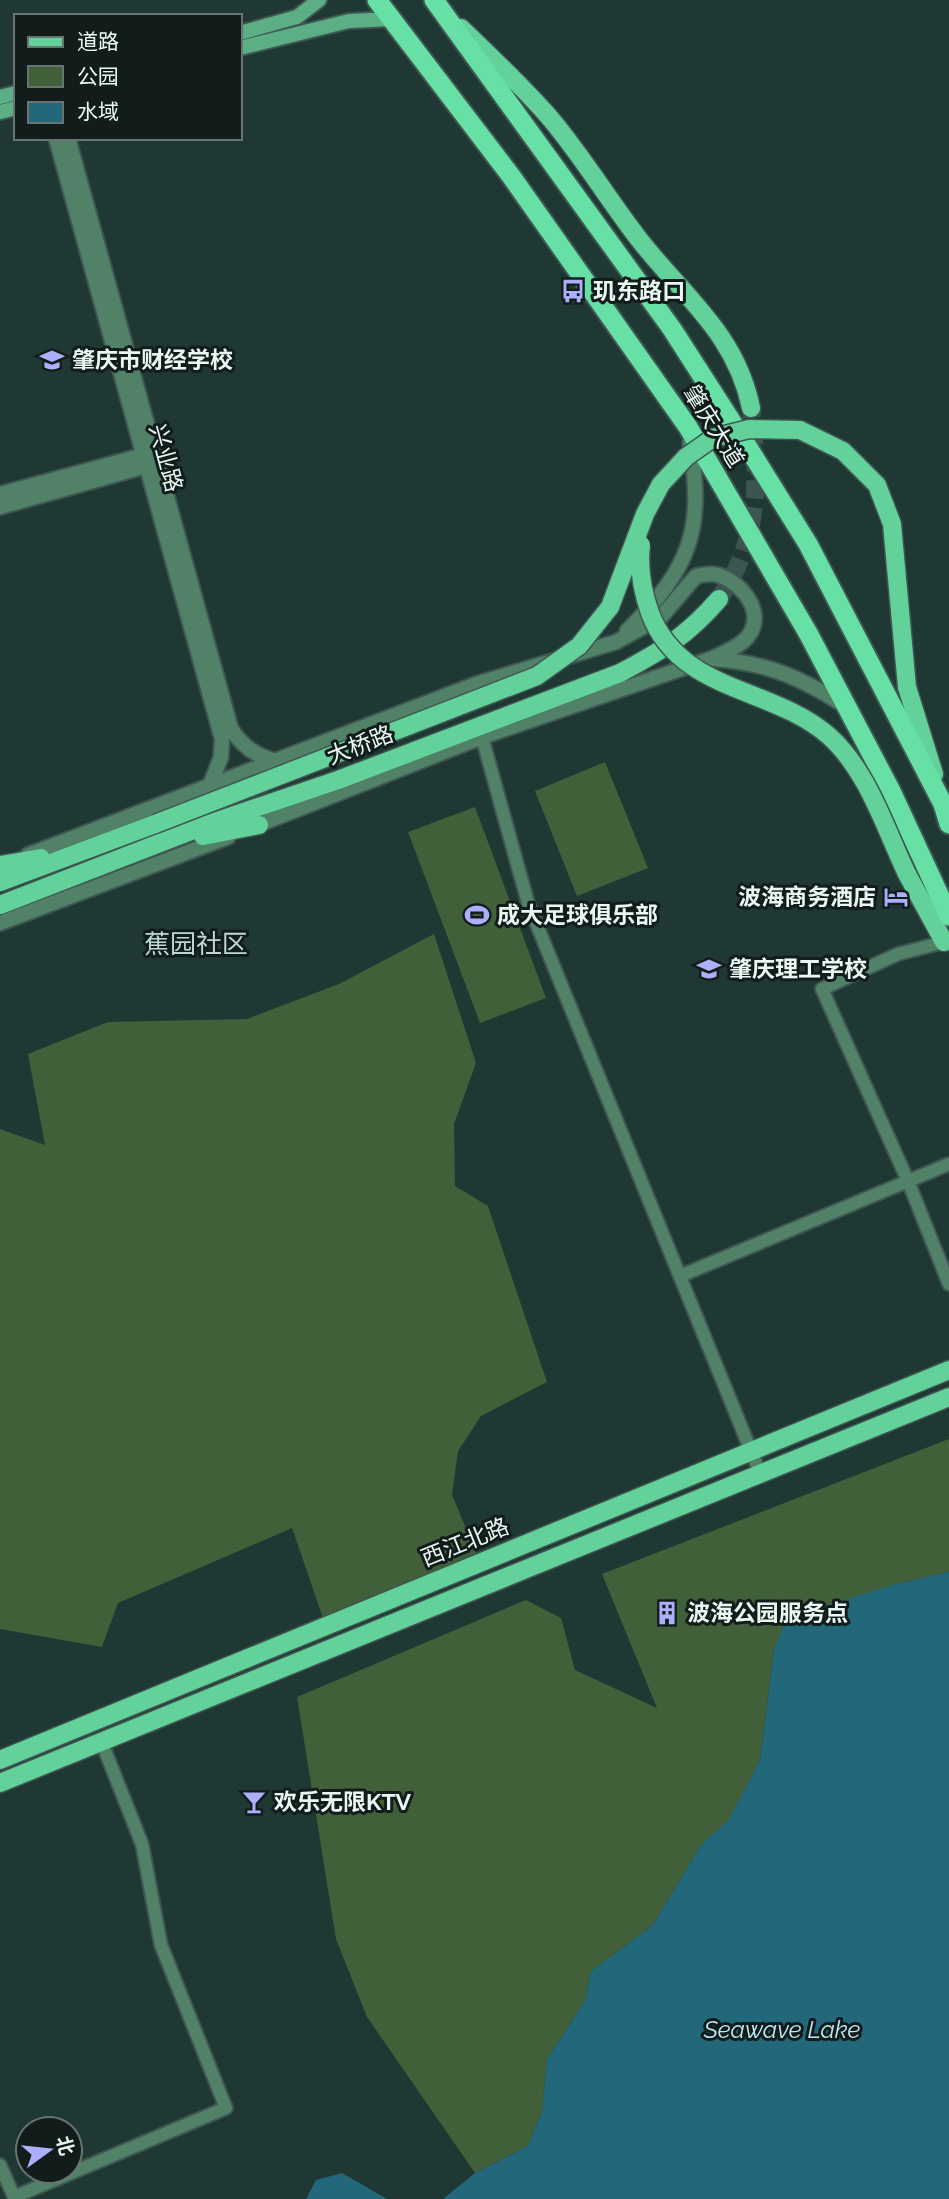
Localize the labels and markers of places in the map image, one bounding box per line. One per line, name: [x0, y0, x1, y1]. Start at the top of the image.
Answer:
bus stop icon: 玑东路口: [559, 277, 587, 305]
place label: 玑东路口: [593, 277, 685, 304]
school or university icon: 肇庆市财经学校: [38, 346, 66, 374]
place label: 肇庆市财经学校: [72, 346, 233, 373]
place label: 波海商务酒店: [738, 883, 876, 910]
hotel icon: 波海商务酒店: [882, 883, 910, 911]
sports icon: 成大足球俱乐部: [463, 901, 491, 929]
place label: 成大足球俱乐部: [497, 901, 658, 928]
school or university icon: 肇庆理工学校: [695, 955, 723, 983]
place label: 肇庆理工学校: [729, 955, 867, 982]
building icon: 波海公园服务点: [653, 1599, 681, 1627]
place label: 波海公园服务点: [687, 1599, 848, 1626]
bar icon: 欢乐无限KTV: [240, 1788, 268, 1816]
place label: 欢乐无限KTV: [274, 1788, 412, 1815]

